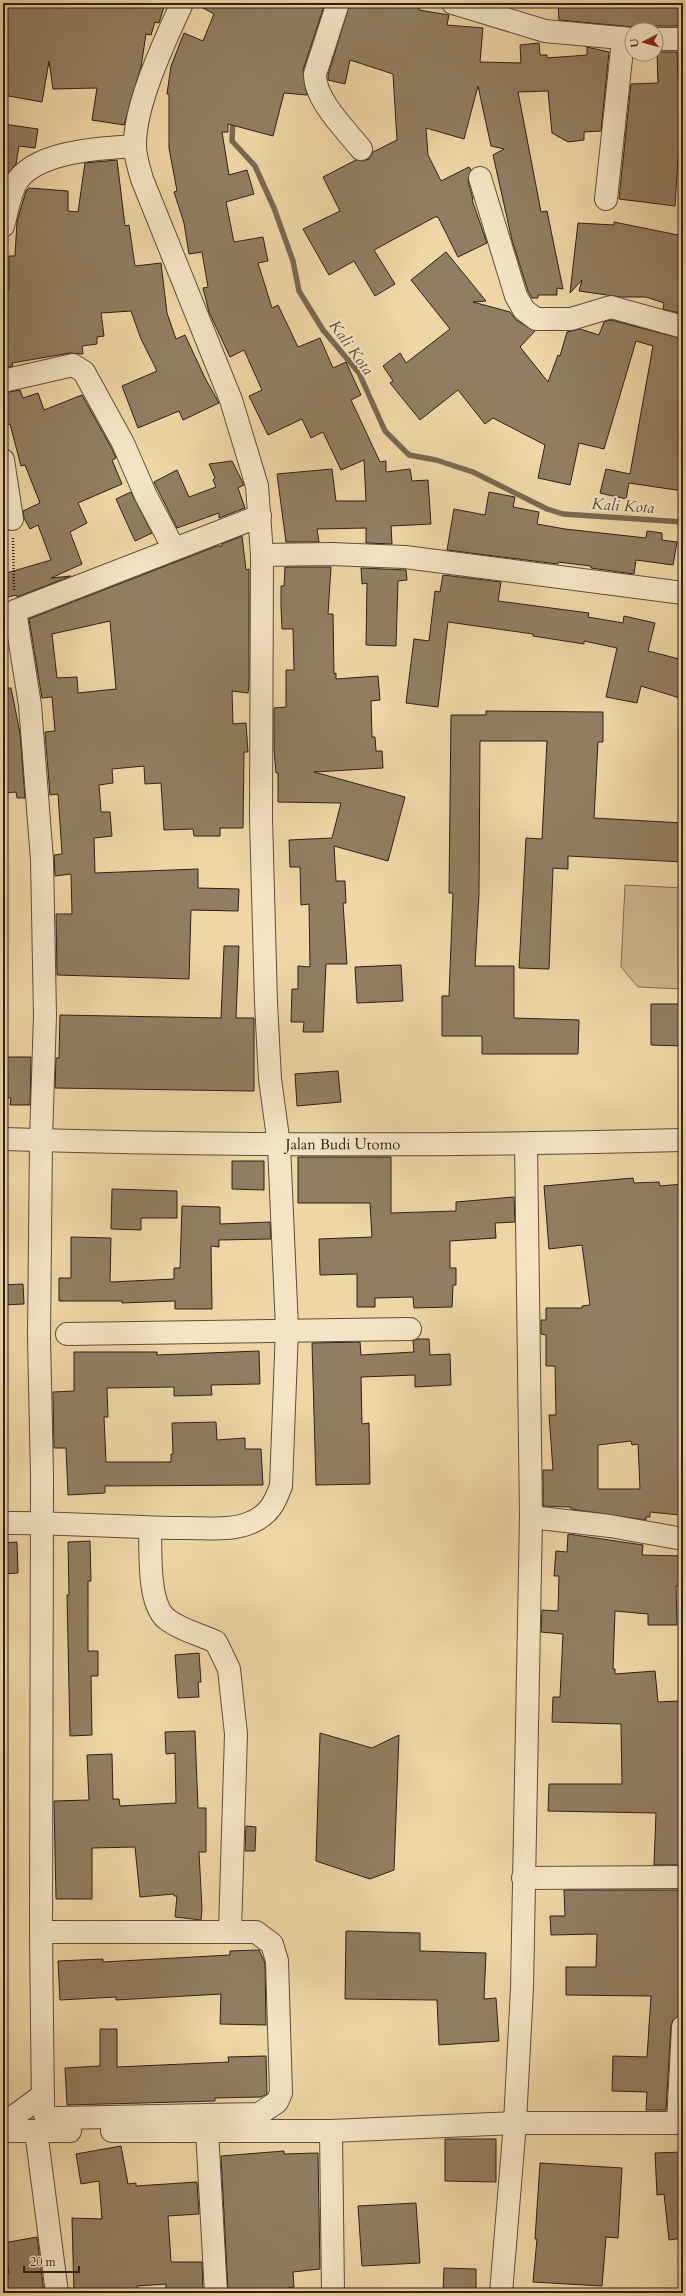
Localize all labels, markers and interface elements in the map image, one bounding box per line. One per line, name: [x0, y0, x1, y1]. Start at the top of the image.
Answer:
north arrow: [624, 22, 664, 62]
text: U: [627, 38, 642, 48]
water label: Kali Kota: [324, 316, 379, 380]
water label: Kali Kota: [591, 493, 655, 519]
street label: Jalan Budi Utomo: [283, 1134, 400, 1154]
scale bar: [24, 2248, 79, 2274]
text: 20 m: [30, 2254, 57, 2270]

